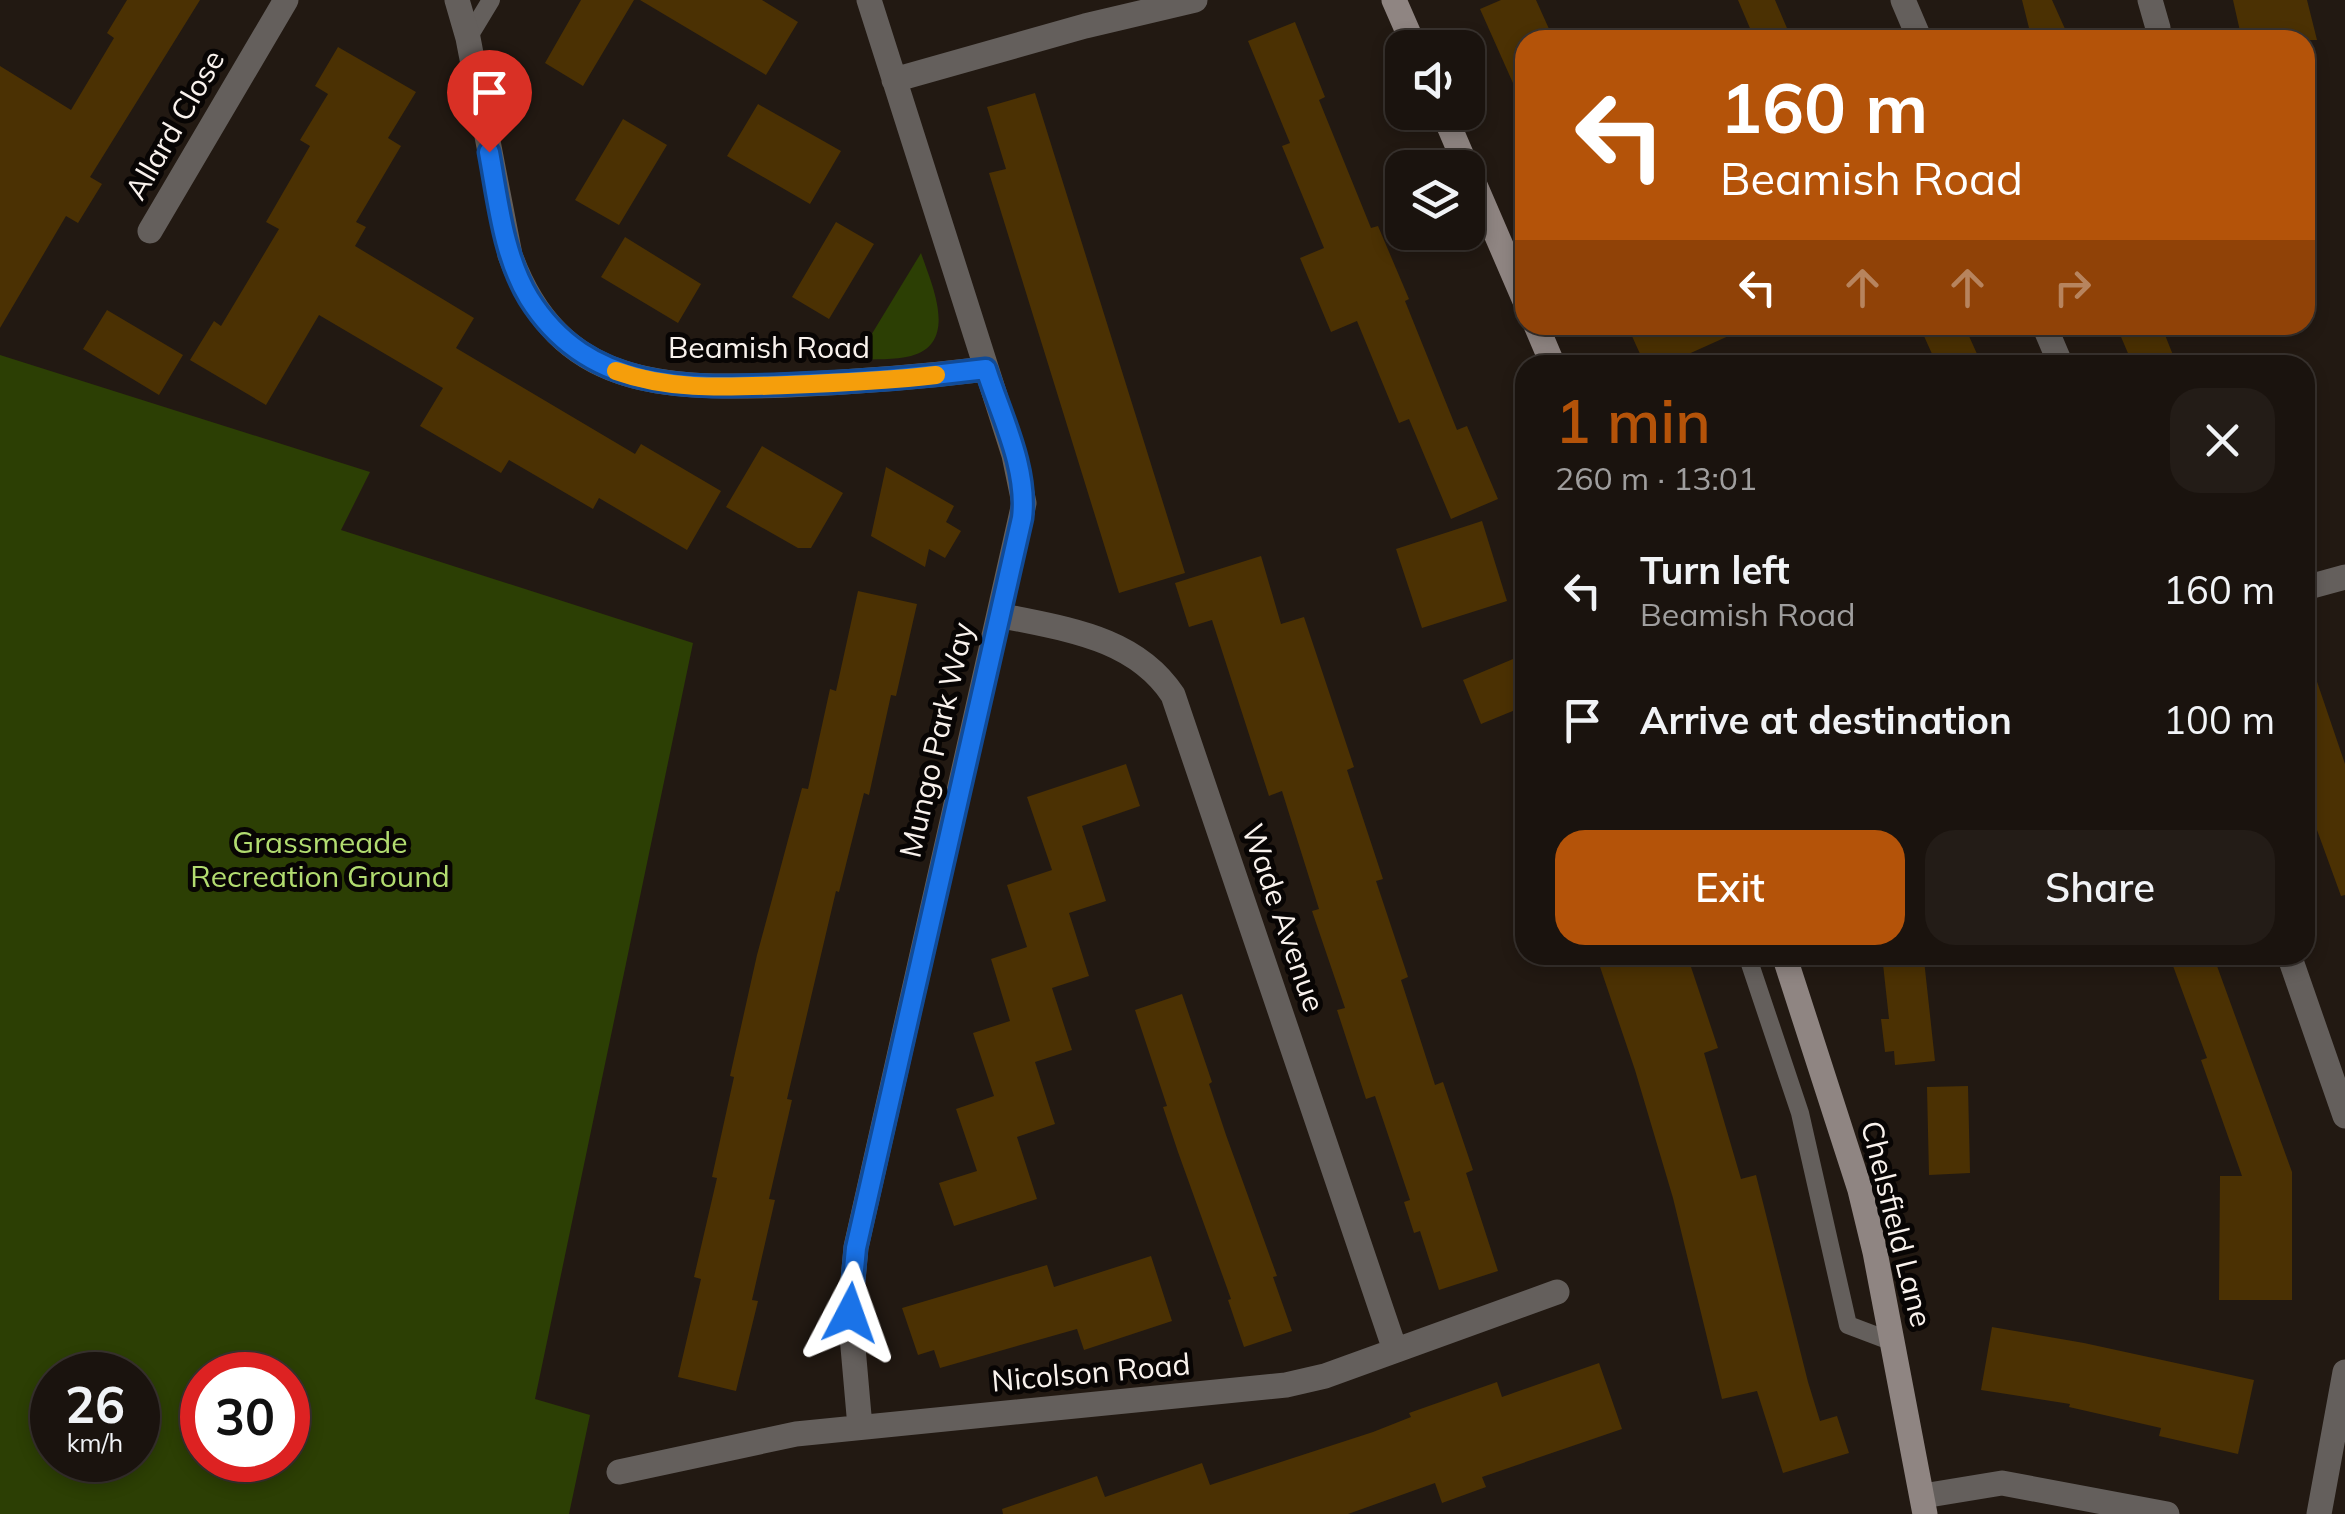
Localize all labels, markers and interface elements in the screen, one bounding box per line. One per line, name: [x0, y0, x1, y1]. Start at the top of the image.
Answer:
map controls: [1385, 30, 1485, 250]
button: sound: [1385, 30, 1485, 130]
street label: Allard Close: [116, 43, 232, 206]
pin: [447, 50, 532, 153]
text: 160 m: [1720, 63, 1928, 151]
icon: arrive: [462, 65, 517, 120]
icon: left: [1555, 70, 1685, 200]
button: layers: [1385, 150, 1485, 250]
text: Beamish Road: [1720, 150, 2023, 206]
icon: left: [1730, 260, 1785, 315]
icon: ahead: [1835, 260, 1890, 315]
icon: ahead: [1940, 260, 1995, 315]
icon: right: [2045, 260, 2100, 315]
street label: Beamish Road: [668, 328, 870, 366]
text: 1 min: [1555, 383, 1711, 458]
button: close: [2170, 388, 2275, 493]
text: 260 m · 13:01: [1555, 458, 1757, 498]
text: Turn left: [1640, 546, 1790, 594]
icon: left: [1555, 563, 1610, 618]
text: 160 m: [2163, 566, 2275, 614]
text: Beamish Road: [1640, 594, 1856, 634]
street label: Mungo Park Way: [891, 618, 982, 861]
icon: arrive: [1555, 693, 1610, 748]
text: Arrive at destination: [1640, 696, 2012, 744]
text: 100 m: [2163, 696, 2275, 744]
street label: Wade Avenue: [1234, 819, 1334, 1017]
park label: Grassmeade Recreation Ground: [190, 823, 450, 895]
button: Exit: [1555, 830, 1905, 945]
button: Share: [1925, 830, 2275, 945]
street label: Chelsfield Lane: [1853, 1117, 1941, 1331]
position arrow: [798, 1261, 902, 1365]
street label: Nicolson Road: [990, 1344, 1192, 1400]
speed limit sign: 30: [180, 1352, 310, 1482]
text: 26: [65, 1373, 125, 1436]
text: km/h: [67, 1427, 123, 1458]

